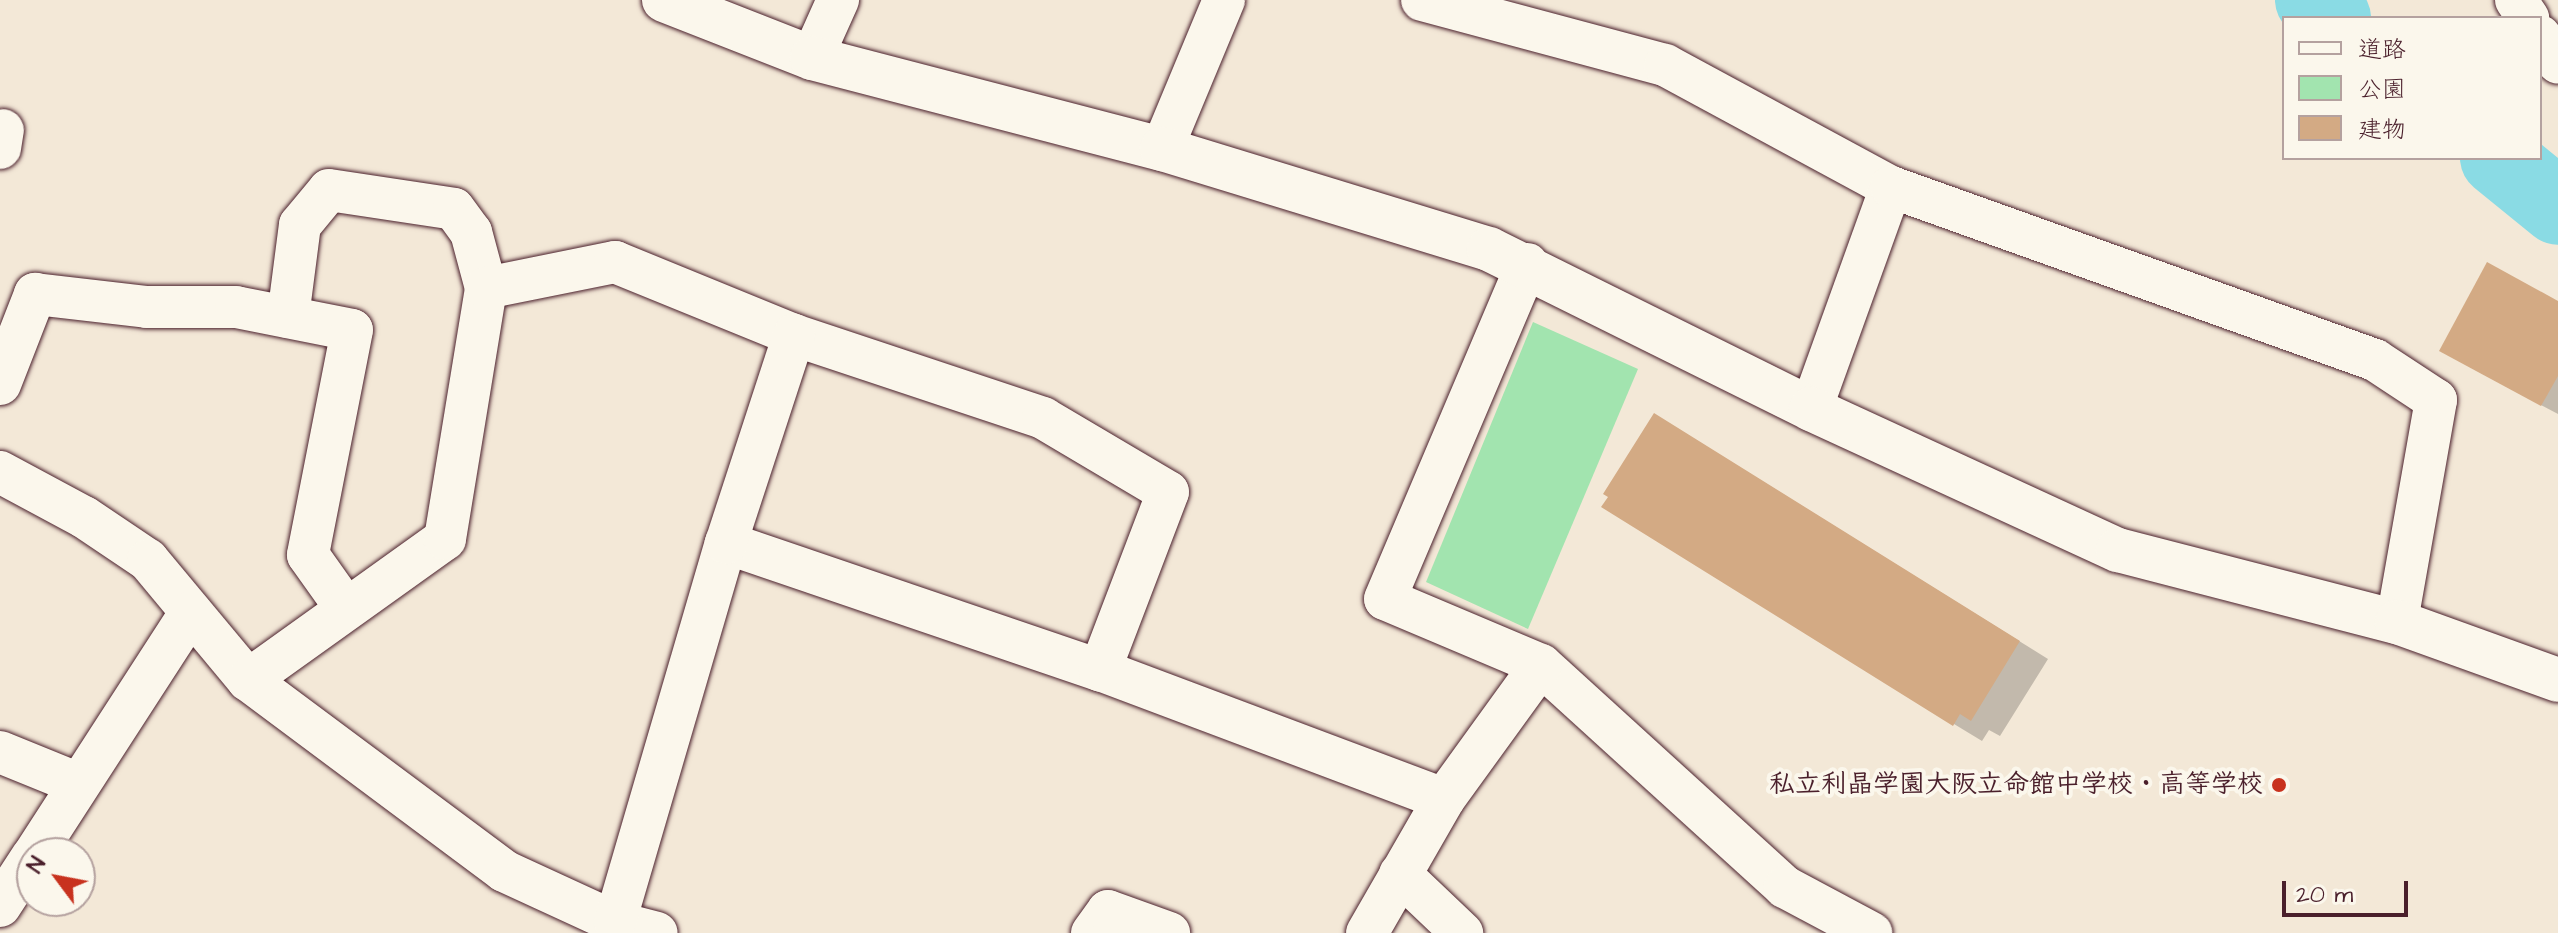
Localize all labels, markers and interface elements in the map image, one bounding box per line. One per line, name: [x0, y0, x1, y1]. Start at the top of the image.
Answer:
legend: [2282, 16, 2542, 160]
text: 道路: [2358, 33, 2406, 67]
text: 公園: [2358, 73, 2406, 107]
text: 建物: [2358, 113, 2406, 147]
place label: 私立利晶学園大阪立命館中学校・高等学校: [1769, 769, 2263, 801]
marker: 私立利晶学園大阪立命館中学校・高等学校: [2270, 776, 2288, 794]
north arrow: [16, 837, 96, 917]
text: N: [20, 851, 54, 879]
scale bar: [2286, 865, 2412, 915]
text: 20 m: [2296, 878, 2353, 912]

